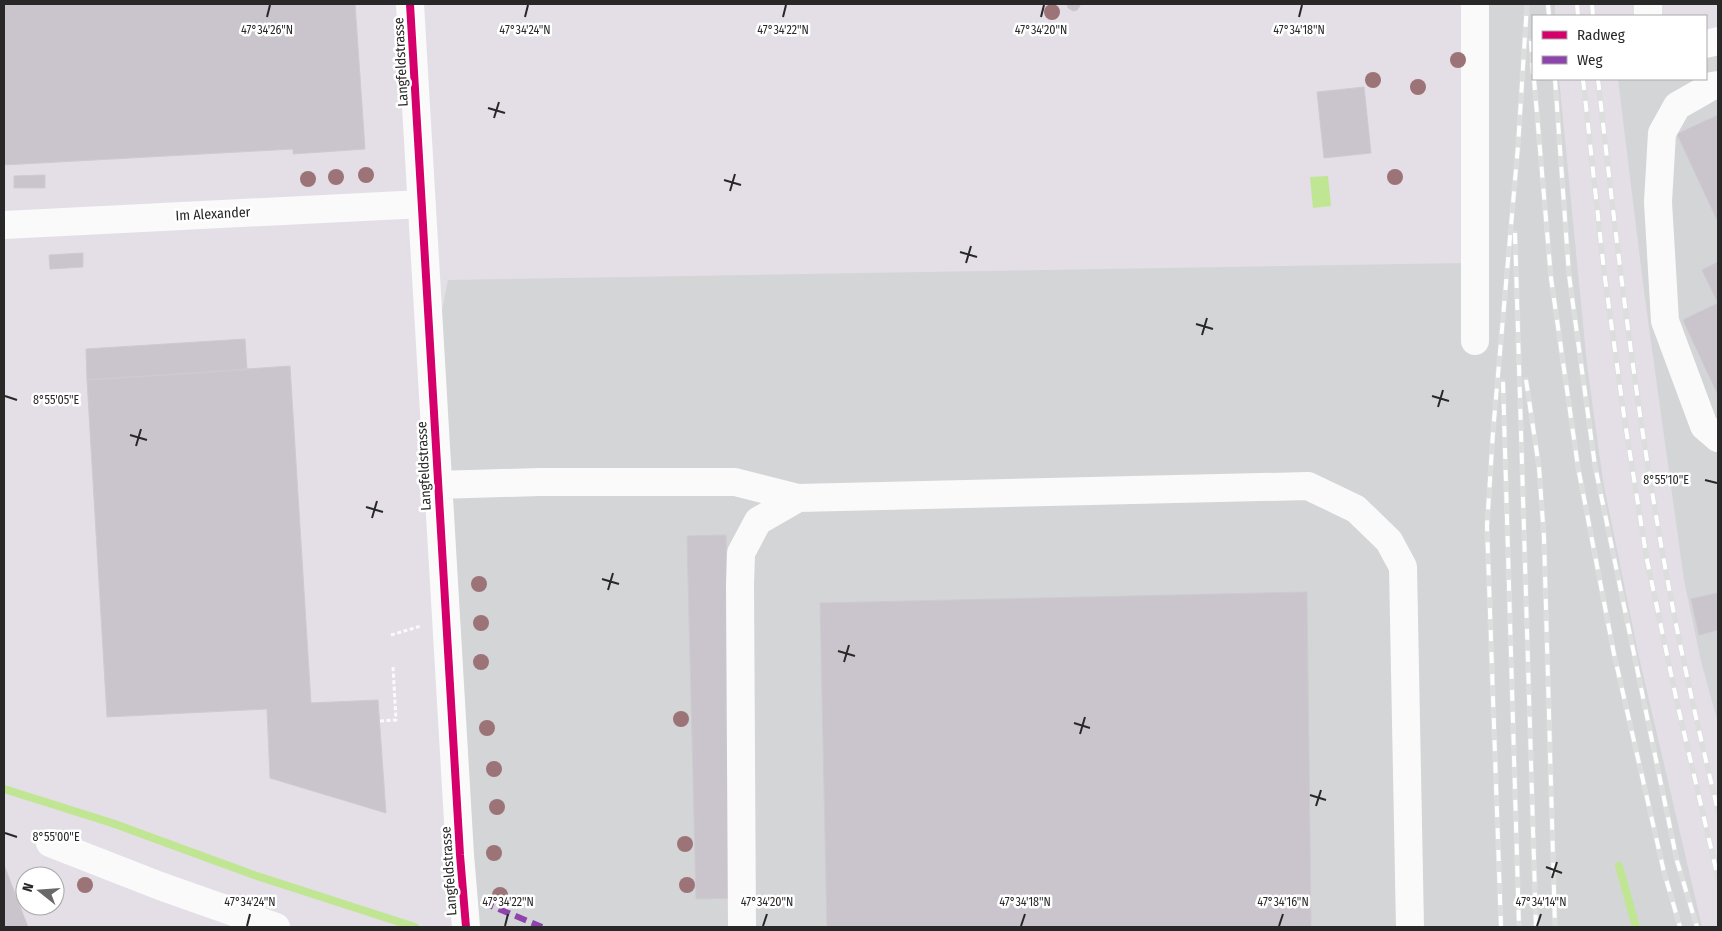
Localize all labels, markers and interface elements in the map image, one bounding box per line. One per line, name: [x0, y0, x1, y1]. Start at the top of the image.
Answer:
legend: [1532, 15, 1707, 80]
street label: Langfeldstrasse: [390, 17, 412, 107]
text: 47°34'26"N: [241, 23, 293, 37]
text: 47°34'24"N: [499, 23, 551, 37]
text: 47°34'22"N: [757, 23, 809, 37]
text: 47°34'20"N: [1015, 23, 1067, 37]
text: 47°34'18"N: [1273, 23, 1325, 37]
text: Radweg: [1577, 26, 1625, 44]
text: Weg: [1577, 51, 1603, 69]
street label: Im Alexander: [175, 204, 251, 224]
text: 8°55'05"E: [33, 393, 79, 407]
street label: Langfeldstrasse: [413, 421, 435, 511]
text: 8°55'10"E: [1643, 473, 1689, 487]
street label: Langfeldstrasse: [437, 826, 461, 916]
text: 8°55'00"E: [32, 830, 80, 844]
north arrow: [15, 866, 65, 916]
text: N: [19, 881, 37, 894]
text: 47°34'24"N: [224, 895, 276, 909]
text: 47°34'22"N: [482, 895, 534, 909]
text: 47°34'20"N: [741, 895, 793, 909]
text: 47°34'18"N: [999, 895, 1051, 909]
text: 47°34'16"N: [1257, 895, 1309, 909]
text: 47°34'14"N: [1516, 895, 1566, 909]

